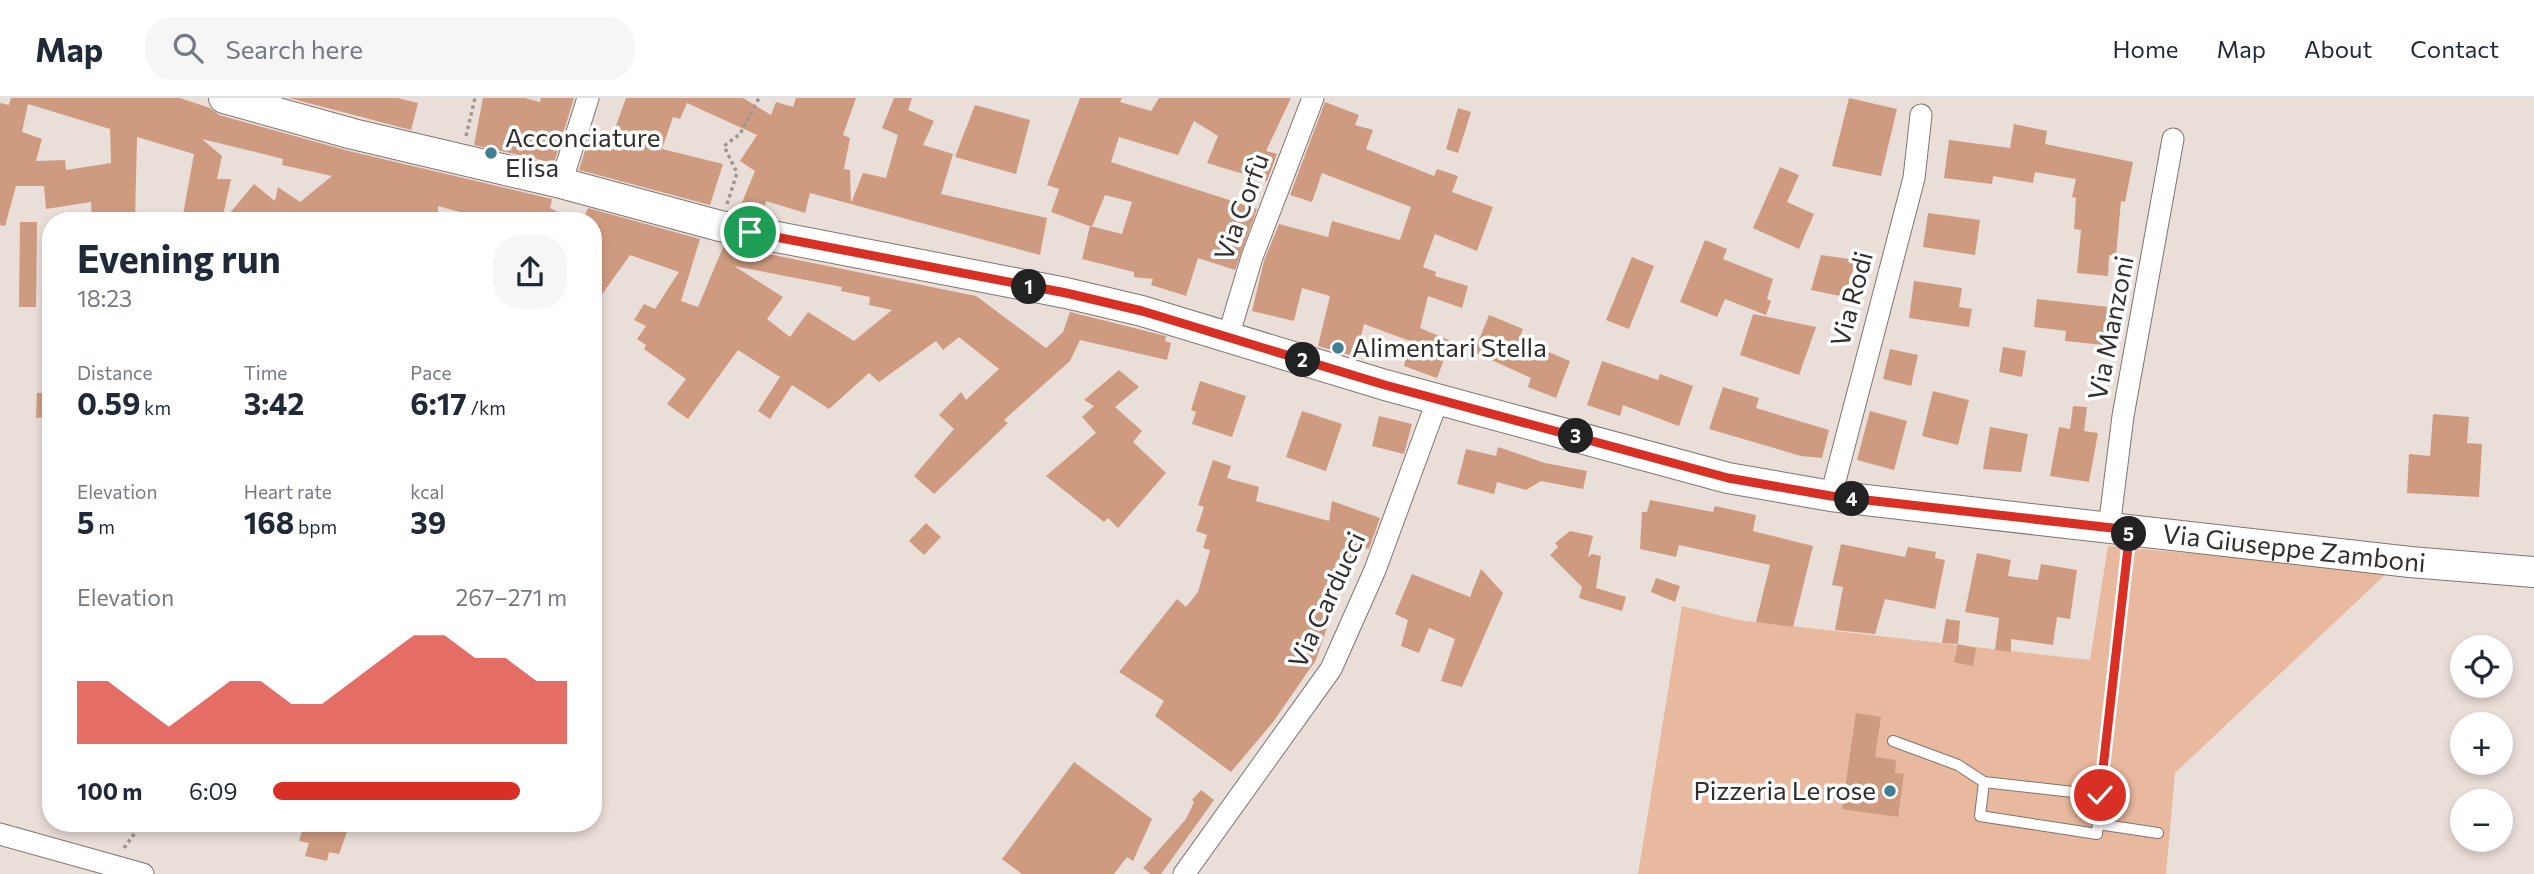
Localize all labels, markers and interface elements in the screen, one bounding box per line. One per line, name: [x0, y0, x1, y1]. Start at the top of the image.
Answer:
search box: [145, 17, 635, 80]
text: Map: [35, 28, 103, 69]
icon: search: [169, 29, 207, 67]
text: Search here: [225, 33, 363, 64]
text: Home: [2113, 34, 2179, 63]
text: Map: [2217, 34, 2266, 63]
text: About: [2304, 34, 2372, 63]
text: Contact: [2410, 34, 2499, 63]
place label: Acconciature Elisa: [505, 121, 660, 182]
marker: Acconciature Elisa: [483, 145, 499, 161]
street label: Via Corfù: [1207, 149, 1274, 264]
pin: [720, 202, 780, 262]
icon: arrive: [731, 213, 769, 251]
text: Evening run: [77, 234, 281, 281]
button: share: [493, 235, 567, 309]
street label: Via Rodi: [1823, 248, 1878, 349]
street label: Via Manzoni: [2080, 253, 2139, 402]
pin: 1: [1012, 270, 1046, 304]
text: 1: [1024, 275, 1033, 298]
text: 18:23: [77, 284, 132, 312]
place label: Alimentari Stella: [1352, 331, 1547, 362]
marker: Alimentari Stella: [1330, 340, 1346, 356]
pin: 2: [1286, 342, 1320, 378]
text: 2: [1297, 348, 1308, 371]
text: Distance: [77, 361, 153, 384]
text: Time: [244, 361, 287, 384]
text: Pace: [410, 361, 452, 384]
text: 0.59: [77, 384, 140, 421]
text: 3:42: [244, 384, 304, 421]
text: 6:17: [410, 384, 467, 421]
text: km: [140, 396, 171, 419]
text: /km: [467, 396, 506, 419]
pin: 3: [1558, 418, 1594, 454]
text: 3: [1570, 424, 1581, 447]
text: Elevation: [77, 480, 157, 503]
text: Heart rate: [244, 480, 332, 503]
text: kcal: [410, 480, 444, 503]
pin: 4: [1834, 482, 1870, 516]
text: 4: [1846, 487, 1857, 510]
text: 5: [77, 503, 95, 540]
text: 168: [244, 503, 294, 540]
text: 39: [410, 503, 446, 540]
text: m: [95, 515, 115, 538]
text: bpm: [294, 515, 337, 538]
pin: 5: [2112, 516, 2146, 551]
street label: Via Giuseppe Zamboni: [2161, 517, 2427, 577]
text: 5: [2123, 522, 2134, 545]
street label: Via Carducci: [1281, 526, 1371, 672]
text: Elevation: [77, 583, 174, 611]
text: 267–271 m: [456, 583, 567, 611]
map controls: [2450, 635, 2513, 852]
button: locate: [2450, 635, 2513, 698]
button: +: [2450, 712, 2513, 775]
pin: [2070, 765, 2130, 825]
place label: Pizzeria Le rose: [1693, 774, 1876, 805]
icon: check: [2081, 776, 2119, 814]
text: 100 m: [77, 777, 142, 805]
text: 6:09: [189, 777, 237, 805]
marker: Pizzeria Le rose: [1882, 783, 1898, 799]
button: −: [2450, 789, 2513, 852]

